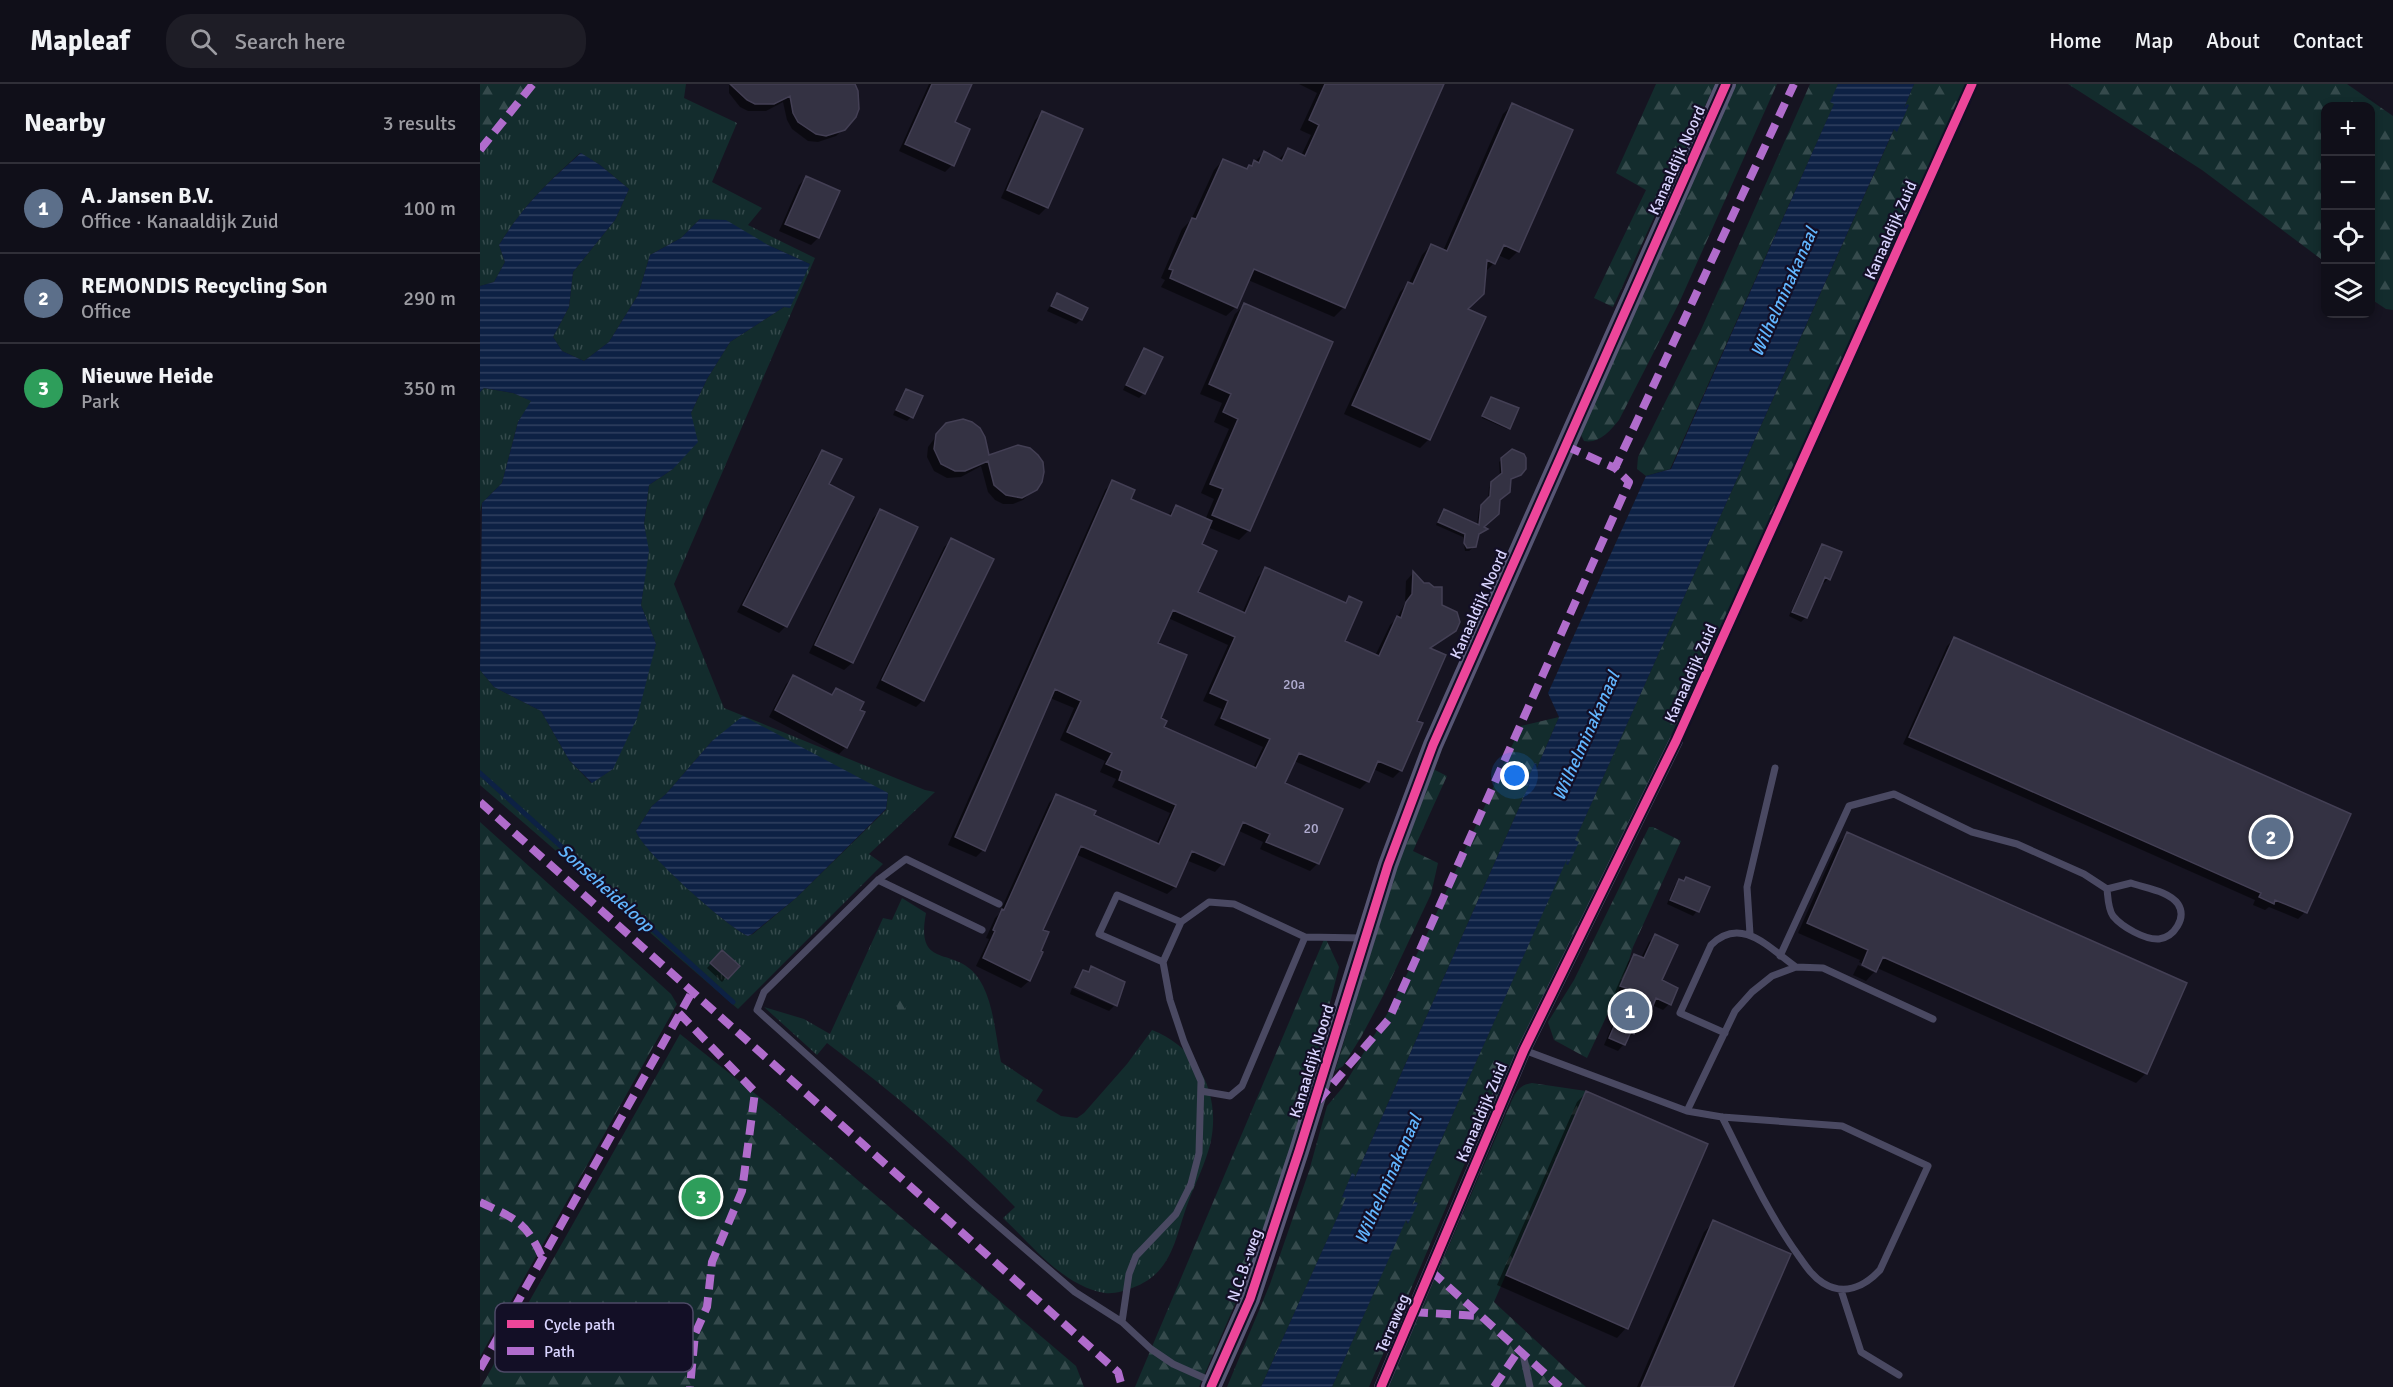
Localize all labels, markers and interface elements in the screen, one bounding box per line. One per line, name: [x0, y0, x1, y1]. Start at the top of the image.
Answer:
search box: [166, 14, 586, 68]
text: Mapleaf: [30, 24, 130, 58]
icon: search: [187, 25, 220, 58]
text: Search here: [235, 28, 346, 55]
text: Home: [2049, 28, 2102, 54]
text: Map: [2135, 28, 2173, 54]
text: About: [2206, 28, 2260, 54]
text: Contact: [2293, 28, 2363, 54]
map controls: [2321, 102, 2375, 318]
button: +: [2321, 102, 2375, 156]
street label: Kanaaldijk Noord: [1644, 103, 1710, 218]
text: Nearby: [24, 107, 105, 139]
text: 3 results: [383, 111, 456, 136]
button: −: [2321, 156, 2375, 210]
street label: Kanaaldijk Zuid: [1860, 178, 1922, 283]
text: A. Jansen B.V.: [81, 182, 214, 209]
text: 1: [38, 196, 49, 221]
text: 100 m: [403, 196, 456, 221]
text: Office · Kanaaldijk Zuid: [81, 209, 279, 234]
button: locate: [2321, 210, 2375, 264]
water label: Wilhelminakanaal: [1746, 222, 1823, 360]
button: layers: [2321, 264, 2375, 318]
text: REMONDIS Recycling Son: [81, 272, 327, 299]
text: 2: [38, 286, 49, 311]
text: 290 m: [403, 286, 456, 311]
text: Office: [81, 299, 131, 324]
text: Nieuwe Heide: [81, 362, 213, 389]
text: 3: [38, 376, 49, 401]
text: 350 m: [403, 376, 456, 401]
text: Park: [81, 389, 119, 414]
street label: Kanaaldijk Noord: [1446, 547, 1512, 662]
street label: Kanaaldijk Zuid: [1660, 621, 1722, 726]
water label: Wilhelminakanaal: [1548, 666, 1625, 804]
house number: 20a: [1283, 676, 1305, 693]
your location: [1500, 761, 1529, 790]
pin: 2: [2252, 814, 2290, 860]
house number: 20: [1303, 820, 1319, 837]
water label: Sonseheideloop: [553, 839, 660, 938]
pin: 1: [1610, 988, 1650, 1034]
street label: Kanaaldijk Noord: [1285, 1002, 1339, 1120]
street label: Kanaaldijk Zuid: [1452, 1060, 1512, 1165]
water label: Wilhelminakanaal: [1350, 1109, 1427, 1247]
pin: 3: [682, 1174, 720, 1220]
street label: N.C.B.-weg: [1223, 1226, 1267, 1304]
street label: Terraweg: [1372, 1291, 1414, 1356]
legend: [495, 1303, 693, 1372]
text: Cycle path: [544, 1315, 615, 1335]
text: Path: [544, 1342, 575, 1362]

